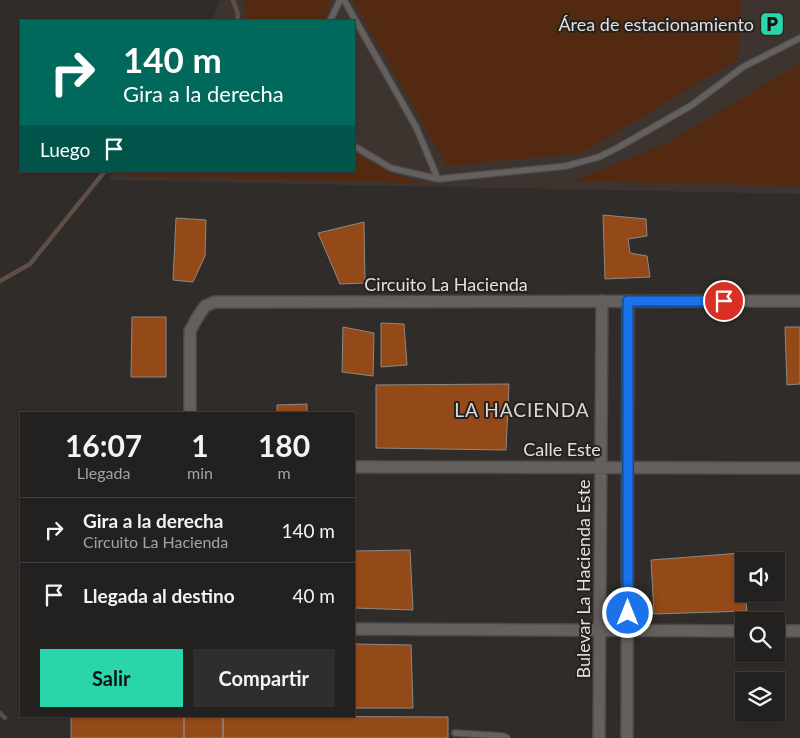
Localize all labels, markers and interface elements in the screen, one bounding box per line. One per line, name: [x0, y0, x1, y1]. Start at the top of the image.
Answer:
parking icon: Área de estacionamiento: [759, 11, 785, 37]
place label: Área de estacionamiento: [558, 13, 754, 35]
text: 140 m: [123, 38, 222, 80]
icon: right: [40, 40, 105, 105]
text: Gira a la derecha: [123, 80, 284, 107]
icon: arrive: [100, 135, 128, 163]
text: Luego: [40, 138, 90, 161]
street label: Circuito La Hacienda: [364, 273, 528, 295]
pin: [703, 280, 745, 322]
icon: arrive: [710, 287, 738, 315]
district label: LA HACIENDA: [454, 398, 590, 421]
text: 16:07: [65, 427, 142, 463]
text: 1: [191, 427, 209, 463]
text: 180: [258, 427, 310, 463]
street label: Calle Este: [523, 438, 601, 460]
text: Llegada: [77, 463, 130, 482]
text: min: [187, 463, 213, 482]
text: m: [277, 463, 291, 482]
street label: Bulevar La Hacienda Este: [572, 479, 594, 679]
text: Gira a la derecha: [83, 509, 223, 532]
icon: right: [40, 516, 68, 544]
text: 140 m: [281, 519, 335, 542]
text: Circuito La Hacienda: [83, 532, 228, 551]
map controls: [735, 552, 785, 722]
button: sound: [735, 552, 785, 602]
icon: arrive: [40, 581, 68, 609]
text: Llegada al destino: [83, 584, 235, 607]
text: 40 m: [292, 584, 335, 607]
position arrow: [601, 586, 653, 638]
button: search: [735, 612, 785, 662]
button: Salir: [40, 649, 183, 707]
button: Compartir: [193, 649, 335, 707]
button: layers: [735, 672, 785, 722]

